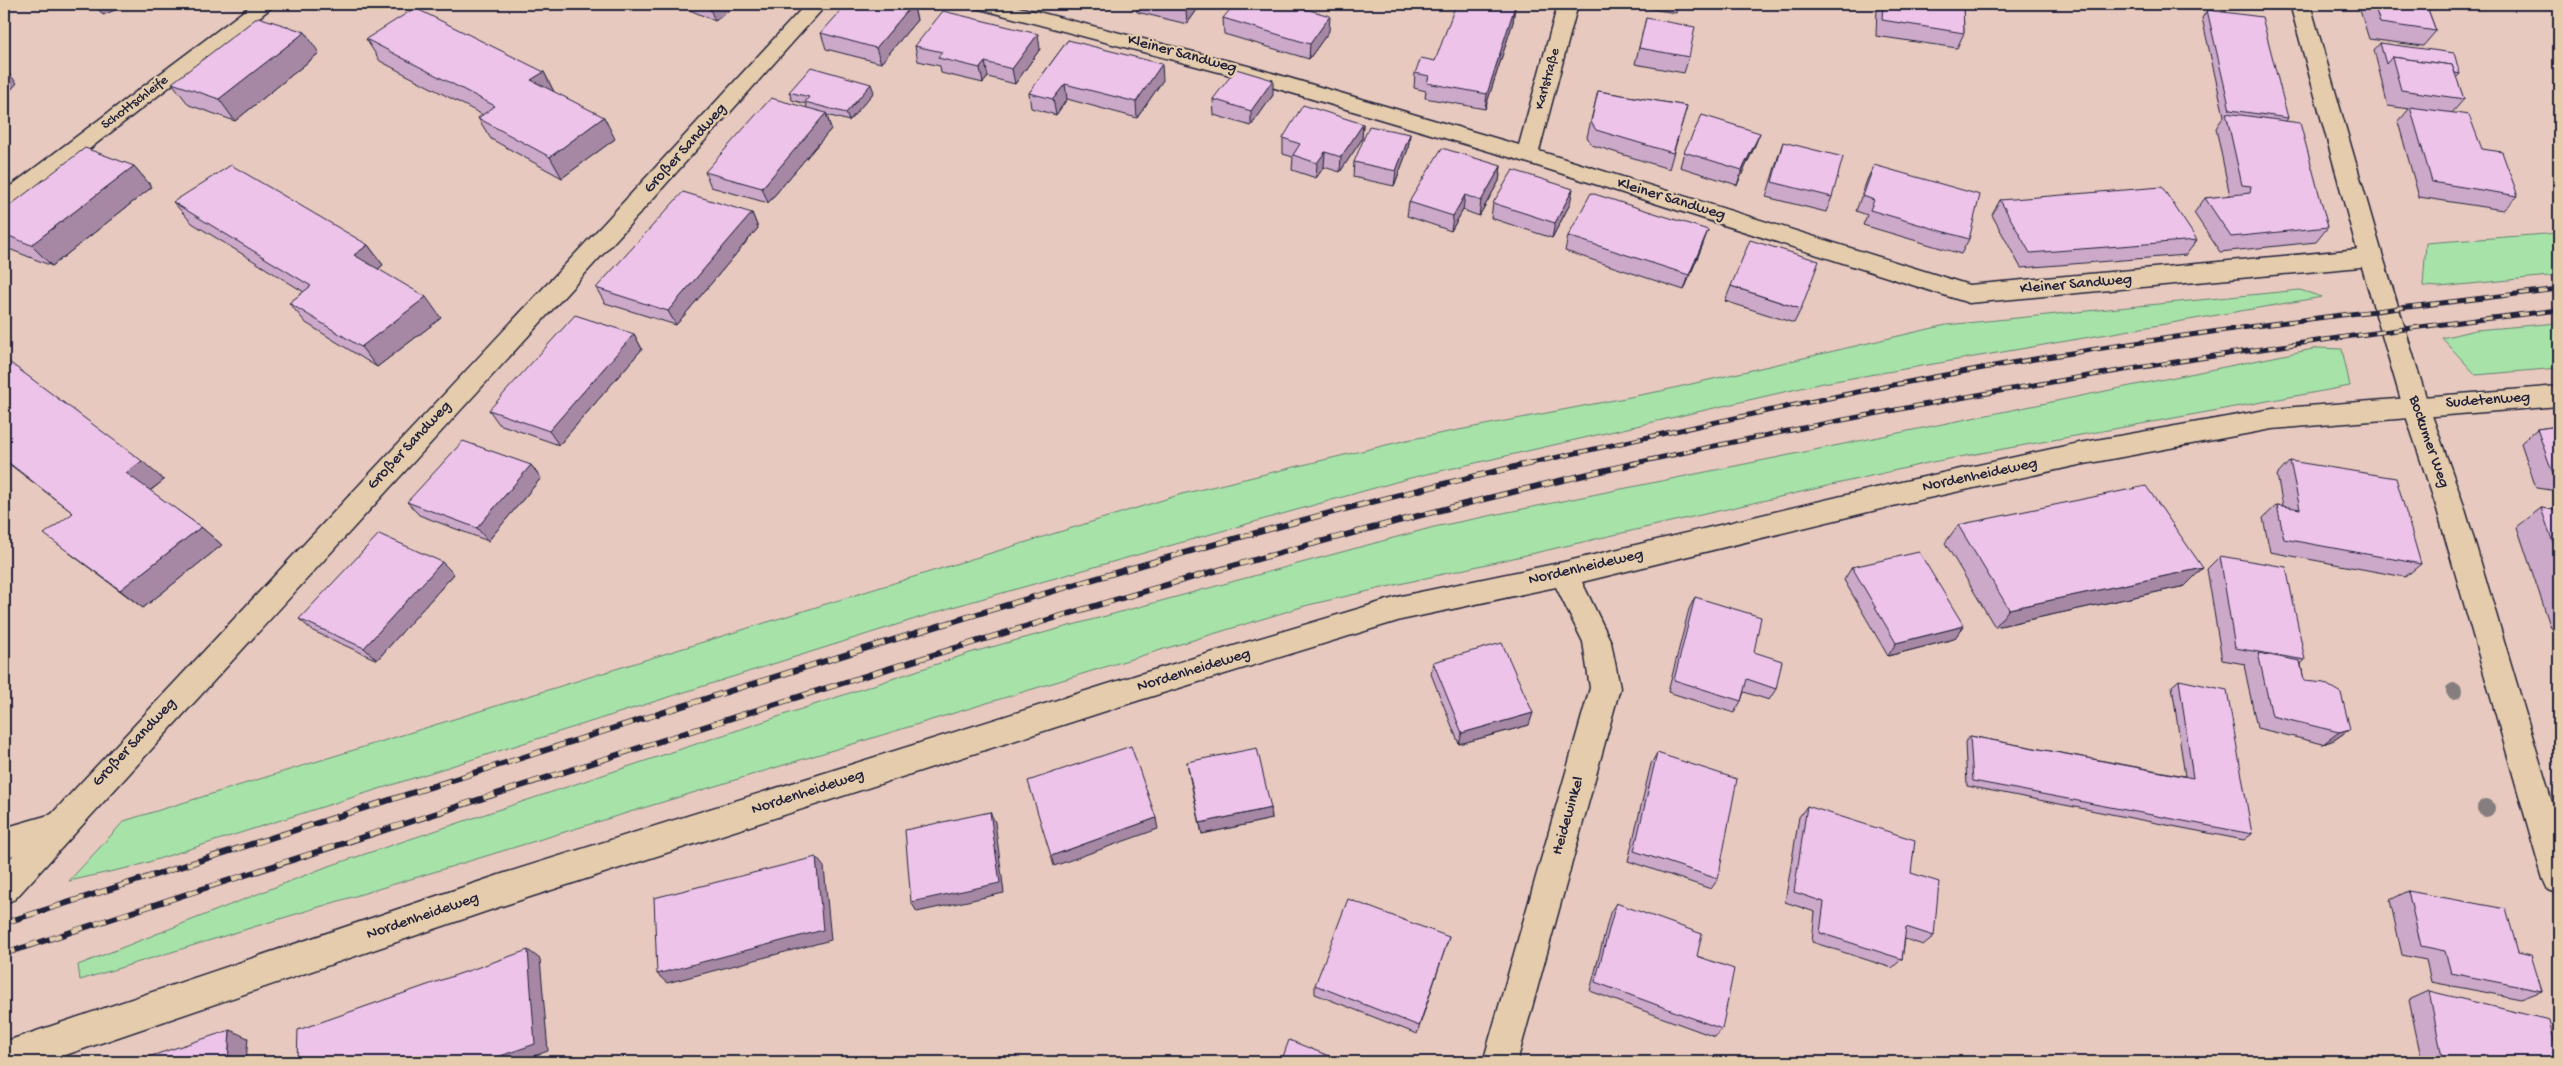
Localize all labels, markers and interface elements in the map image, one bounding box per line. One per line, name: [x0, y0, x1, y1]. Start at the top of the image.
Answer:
street label: Kleiner Sandweg: [1125, 31, 1239, 79]
street label: Karlstraße: [1532, 46, 1565, 112]
street label: Schottschleife: [98, 72, 173, 134]
street label: Großer Sandweg: [641, 100, 731, 198]
street label: Kleiner Sandweg: [1614, 174, 1728, 226]
street label: Kleiner Sandweg: [2019, 271, 2133, 299]
street label: Sudetenweg: [2445, 389, 2531, 413]
street label: Bockumer Weg: [2403, 392, 2453, 491]
street label: Großer Sandweg: [364, 398, 456, 494]
street label: Nordenheideweg: [1921, 455, 2039, 497]
street label: Nordenheideweg: [1527, 546, 1645, 590]
street label: Nordenheideweg: [1135, 645, 1253, 697]
street label: Großer Sandweg: [89, 695, 181, 791]
street label: Nordenheideweg: [749, 766, 867, 820]
street label: Heidewinkel: [1549, 775, 1589, 857]
street label: Nordenheideweg: [364, 889, 482, 945]

